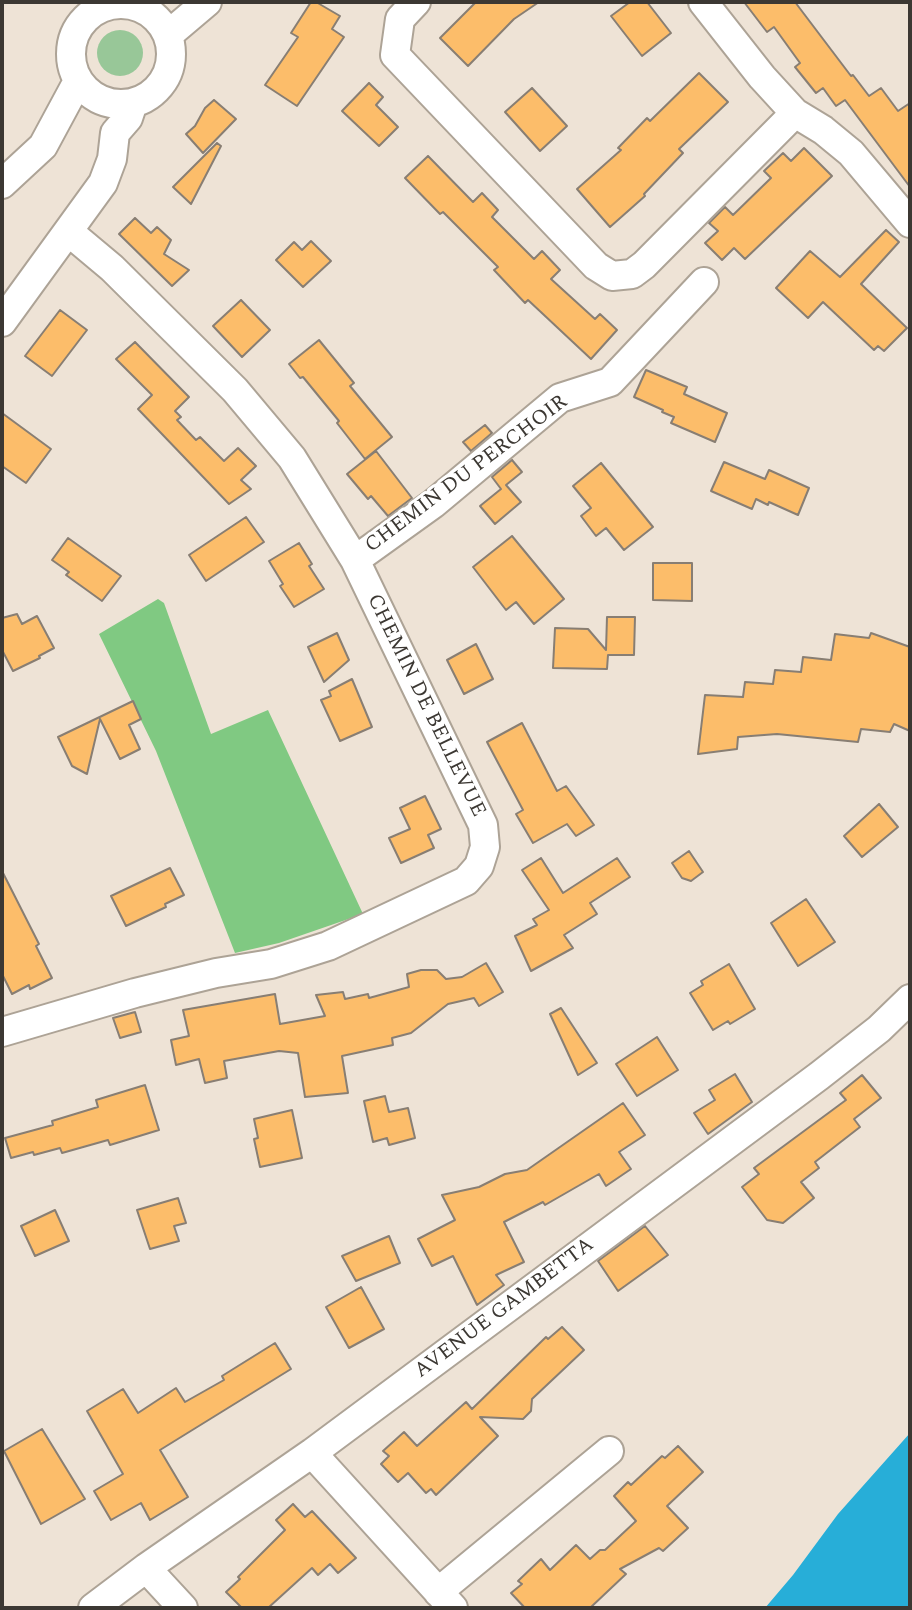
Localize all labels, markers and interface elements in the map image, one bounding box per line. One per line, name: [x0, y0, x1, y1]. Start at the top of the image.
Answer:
street label: CHEMIN DU PERCHOIR: [361, 391, 573, 559]
street label: CHEMIN DE BELLEVUE: [360, 591, 490, 821]
street label: AVENUE GAMBETTA: [410, 1233, 600, 1385]

